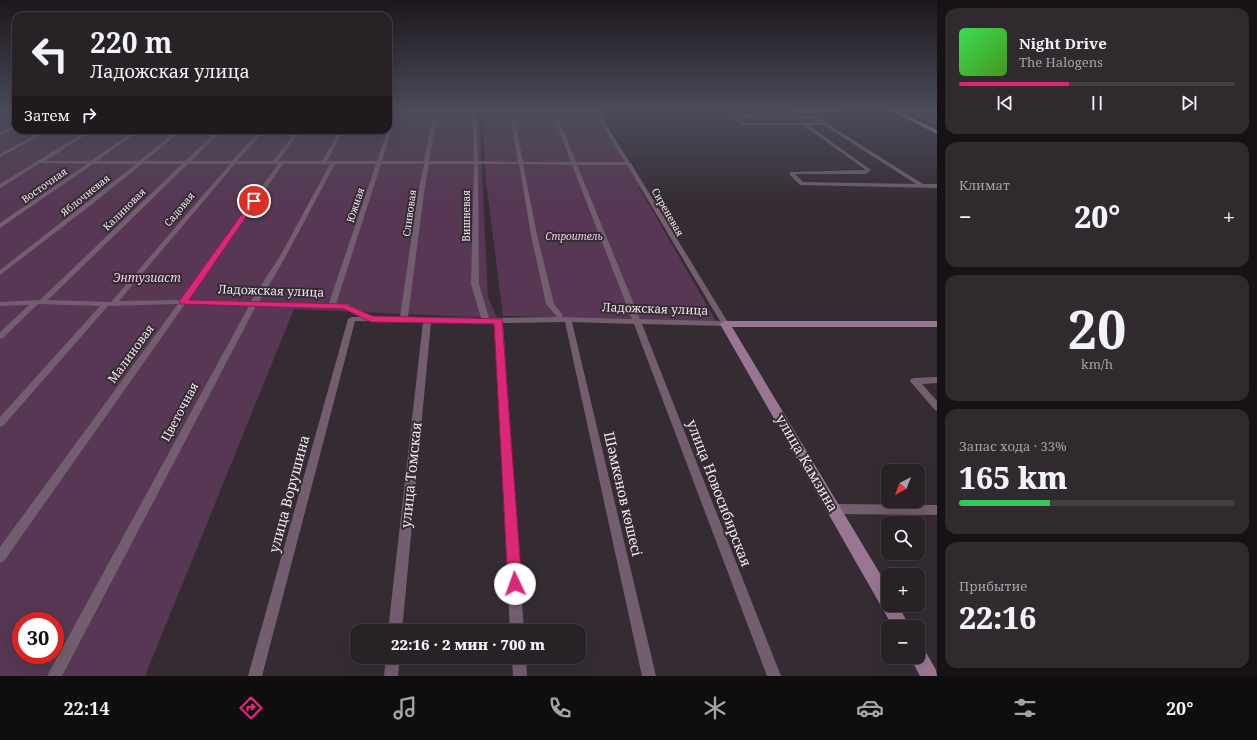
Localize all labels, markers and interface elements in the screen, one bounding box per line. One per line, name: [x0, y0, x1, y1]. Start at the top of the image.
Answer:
text: 220 m: [90, 23, 172, 61]
icon: left: [24, 28, 76, 80]
text: Night Drive: [1019, 33, 1107, 53]
text: The Halogens: [1019, 53, 1103, 71]
text: Ладожская улица: [90, 59, 250, 83]
icon: previous: [994, 92, 1016, 114]
icon: pause: [1086, 92, 1108, 114]
icon: next: [1178, 92, 1200, 114]
icon: right: [78, 104, 100, 126]
text: Затем: [24, 105, 70, 125]
street label: Восточная: [18, 164, 70, 206]
street label: Яблочневая: [57, 171, 113, 220]
text: Климат: [959, 176, 1010, 194]
street label: Калиновая: [100, 184, 149, 233]
pin: [237, 184, 271, 218]
street label: Южная: [343, 185, 367, 224]
street label: Сиреневая: [649, 185, 688, 239]
street label: Сливовая: [399, 188, 419, 237]
street label: Садовая: [161, 189, 198, 229]
icon: arrive: [243, 190, 265, 212]
street label: Вишневая: [459, 190, 473, 242]
text: 20°: [1074, 196, 1120, 237]
text: −: [959, 201, 972, 231]
text: +: [1223, 201, 1235, 231]
park label: Строитель: [545, 229, 603, 243]
park label: Энтузиаст: [113, 269, 181, 286]
street label: Ладожская улица: [218, 280, 325, 301]
text: 20: [1068, 293, 1126, 364]
street label: Ладожская улица: [602, 298, 709, 319]
street label: Малиновая: [103, 321, 158, 387]
text: km/h: [1081, 355, 1113, 373]
street label: Цветочная: [157, 379, 202, 444]
street label: улица Камзина: [772, 410, 843, 515]
street label: улица Новосибирская: [683, 417, 756, 569]
street label: улица Томская: [395, 421, 426, 529]
street label: Шәмкенов көшесі: [600, 430, 647, 558]
street label: улица Ворушина: [264, 433, 313, 555]
text: Запас хода · 33%: [959, 437, 1067, 455]
text: 165 km: [959, 457, 1068, 498]
north arrow: [881, 464, 925, 508]
map controls: [881, 464, 925, 664]
button: search: [881, 516, 925, 560]
position arrow: [494, 563, 536, 605]
button: +: [881, 568, 925, 612]
text: Прибытие: [959, 577, 1027, 595]
text: 22:16: [959, 597, 1036, 638]
speed limit sign: 30: [12, 612, 64, 664]
button: −: [881, 620, 925, 664]
text: 22:16 · 2 мин · 700 m: [391, 634, 545, 654]
icon: directions: [237, 694, 265, 722]
icon: music: [391, 694, 419, 722]
icon: phone: [546, 694, 574, 722]
icon: climate: [701, 694, 729, 722]
icon: car: [856, 694, 884, 722]
icon: filters: [1011, 694, 1039, 722]
text: 22:14: [63, 696, 110, 720]
text: 20°: [1166, 696, 1194, 720]

